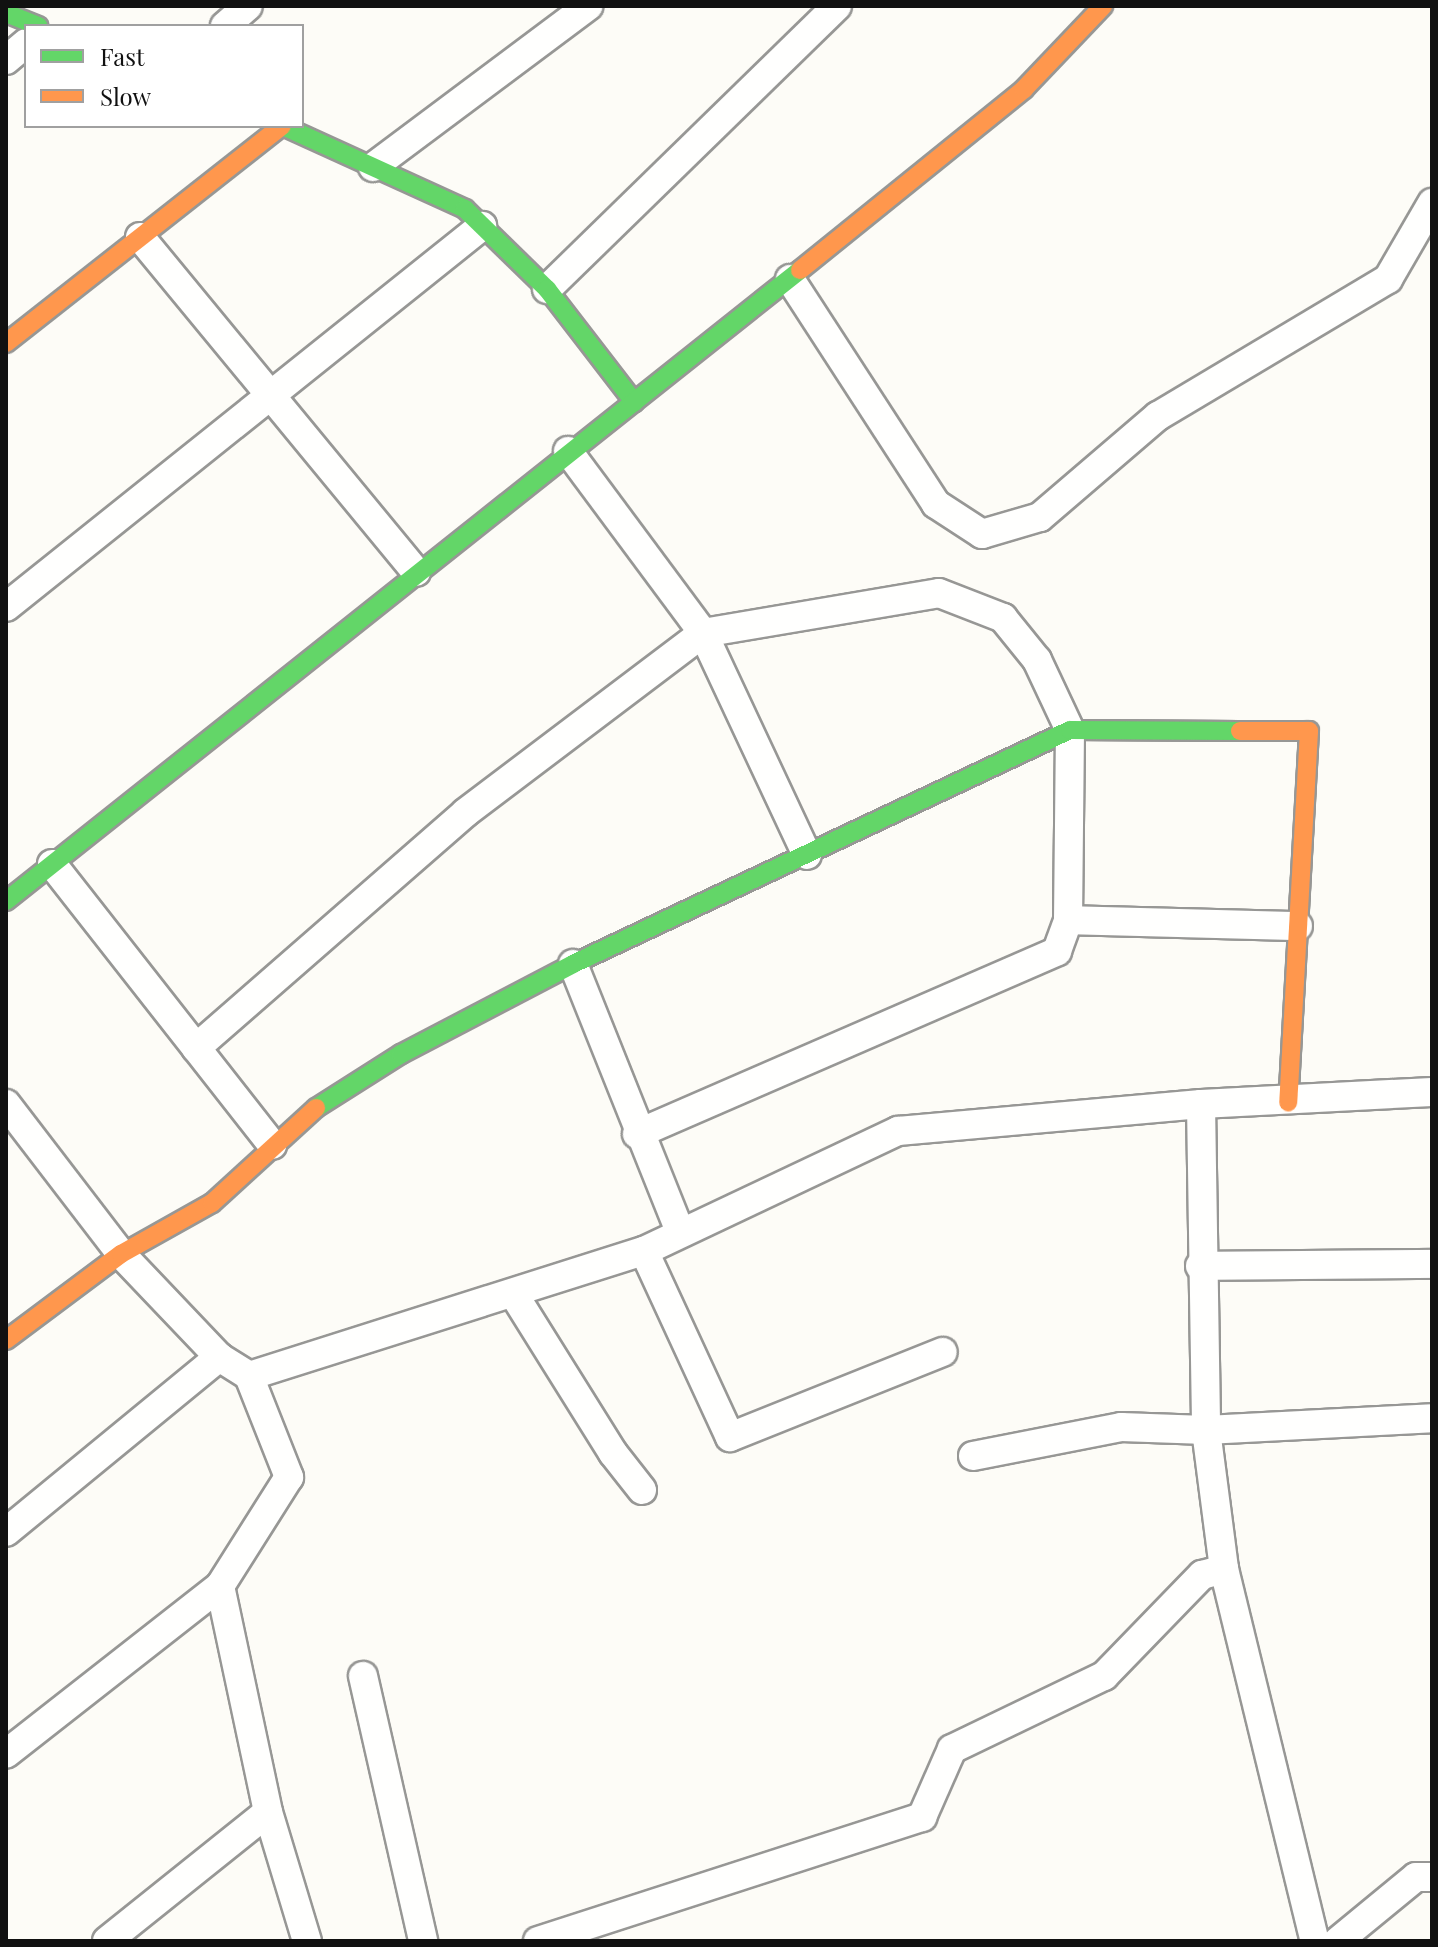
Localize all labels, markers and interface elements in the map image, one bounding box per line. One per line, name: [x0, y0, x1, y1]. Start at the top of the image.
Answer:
legend: [24, 24, 304, 128]
text: Fast: [100, 40, 145, 72]
text: Slow: [100, 80, 151, 112]

